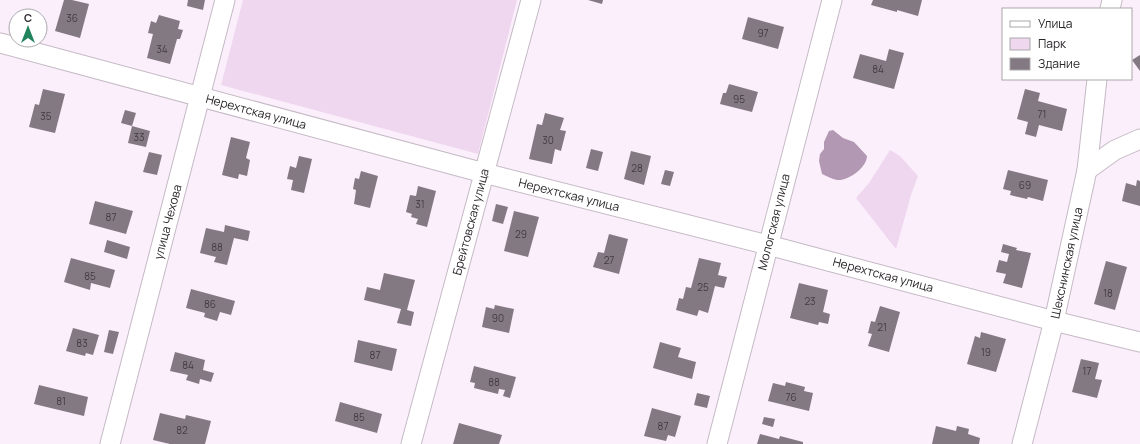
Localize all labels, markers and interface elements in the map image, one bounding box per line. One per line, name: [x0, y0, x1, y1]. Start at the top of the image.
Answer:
north arrow: [8, 8, 48, 48]
legend: [1002, 8, 1132, 80]
text: С: [24, 10, 32, 25]
house number: 36: [66, 11, 78, 25]
text: Улица: [1038, 15, 1072, 32]
house number: 97: [757, 26, 769, 40]
text: Парк: [1038, 35, 1067, 52]
house number: 34: [156, 42, 168, 56]
text: Здание: [1038, 55, 1080, 72]
house number: 84: [872, 62, 884, 76]
street label: Нерехтская улица: [204, 90, 308, 133]
house number: 95: [733, 92, 745, 106]
house number: 71: [1038, 107, 1046, 121]
house number: 35: [40, 109, 52, 123]
house number: 33: [133, 130, 145, 144]
house number: 30: [542, 133, 554, 147]
house number: 28: [631, 161, 643, 175]
street label: Брейтовская улица: [448, 167, 493, 277]
street label: Мологская улица: [753, 172, 794, 272]
street label: Нерехтская улица: [517, 174, 621, 215]
house number: 69: [1019, 178, 1031, 192]
street label: улица Чехова: [149, 182, 186, 261]
house number: 31: [415, 197, 425, 211]
street label: Шекснинская улица: [1046, 206, 1087, 320]
house number: 87: [106, 210, 116, 224]
house number: 29: [515, 227, 527, 241]
house number: 88: [211, 240, 223, 254]
house number: 27: [604, 253, 614, 267]
street label: Нерехтская улица: [831, 253, 935, 296]
house number: 85: [84, 269, 96, 283]
house number: 25: [697, 280, 709, 294]
house number: 18: [1103, 286, 1113, 300]
house number: 23: [804, 294, 816, 308]
house number: 86: [204, 297, 216, 311]
house number: 90: [492, 311, 504, 325]
house number: 21: [877, 320, 887, 334]
house number: 83: [76, 336, 88, 350]
house number: 19: [981, 345, 991, 359]
house number: 87: [370, 348, 380, 362]
house number: 84: [182, 358, 194, 372]
house number: 17: [1083, 364, 1091, 378]
house number: 88: [488, 375, 500, 389]
house number: 76: [785, 390, 797, 404]
house number: 81: [56, 394, 66, 408]
house number: 85: [353, 410, 365, 424]
house number: 87: [658, 419, 668, 433]
house number: 82: [176, 423, 188, 437]

